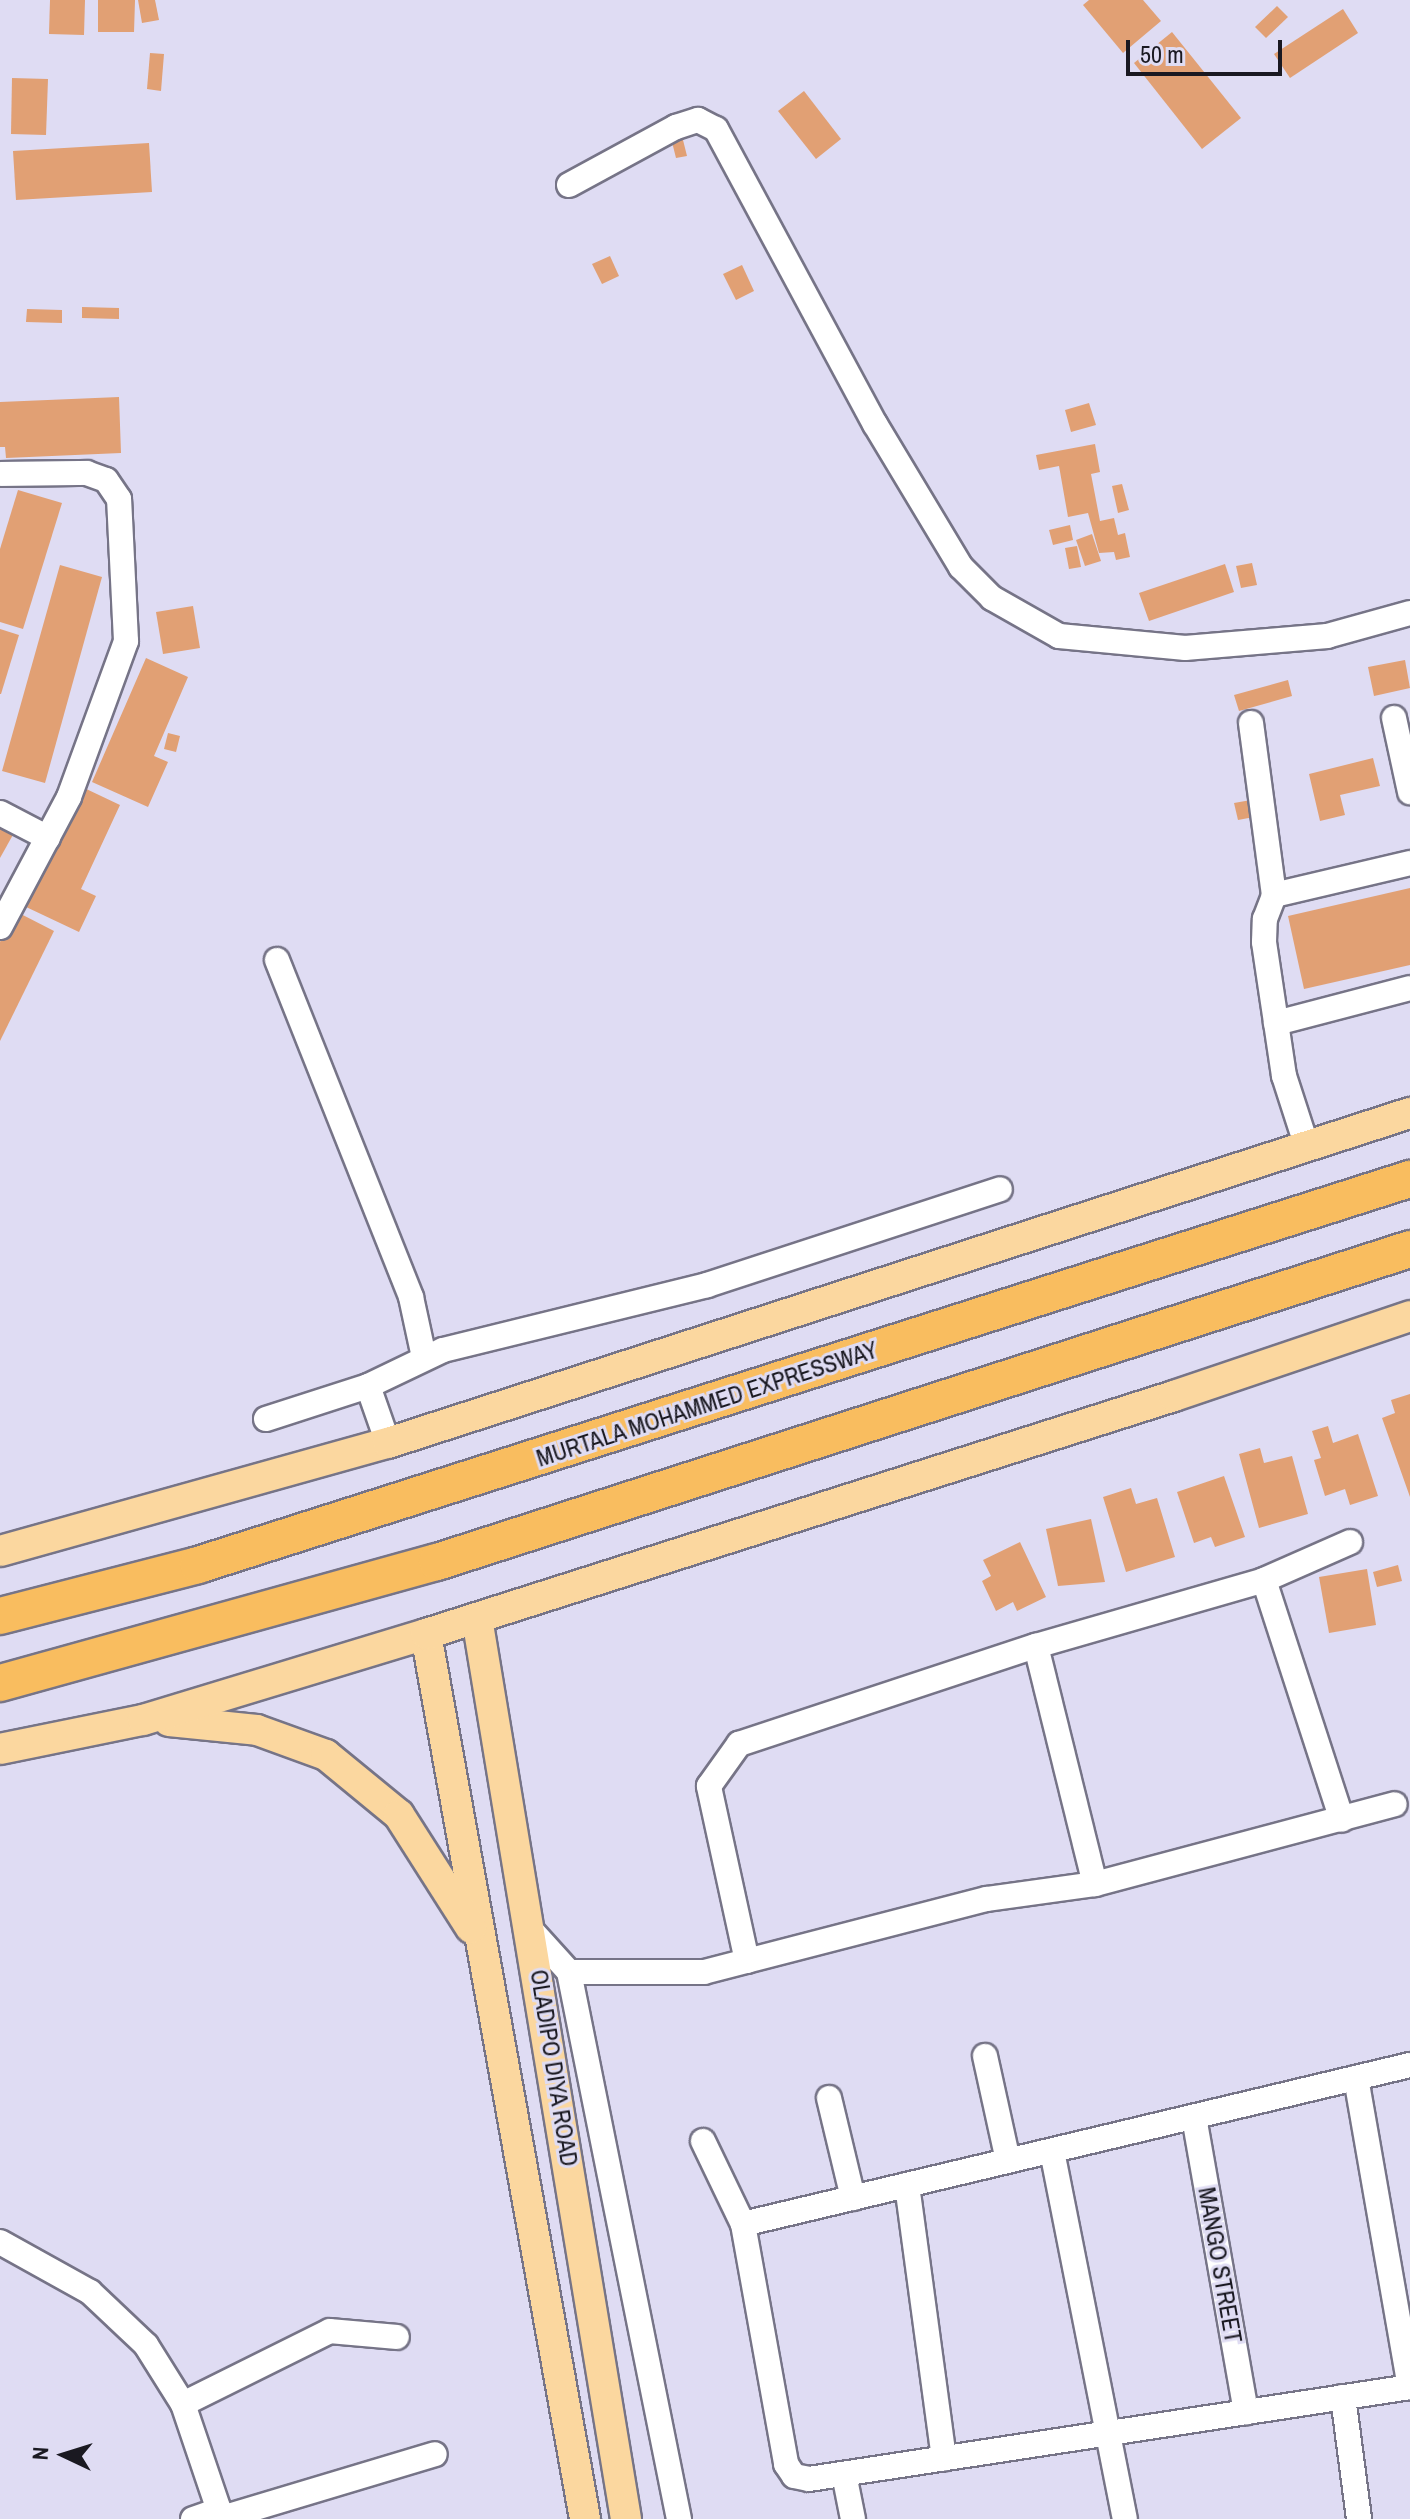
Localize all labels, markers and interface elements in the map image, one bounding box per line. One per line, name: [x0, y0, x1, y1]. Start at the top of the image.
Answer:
scale bar: [1130, 24, 1286, 74]
text: 50 m: [1140, 38, 1184, 70]
street label: MURTALA MOHAMMED EXPRESSWAY: [532, 1335, 882, 1473]
street label: OLADIPO DIYA ROAD: [524, 1967, 584, 2169]
street label: MANGO STREET: [1192, 2185, 1248, 2345]
north arrow: [24, 2415, 104, 2495]
text: N: [25, 2446, 55, 2461]

